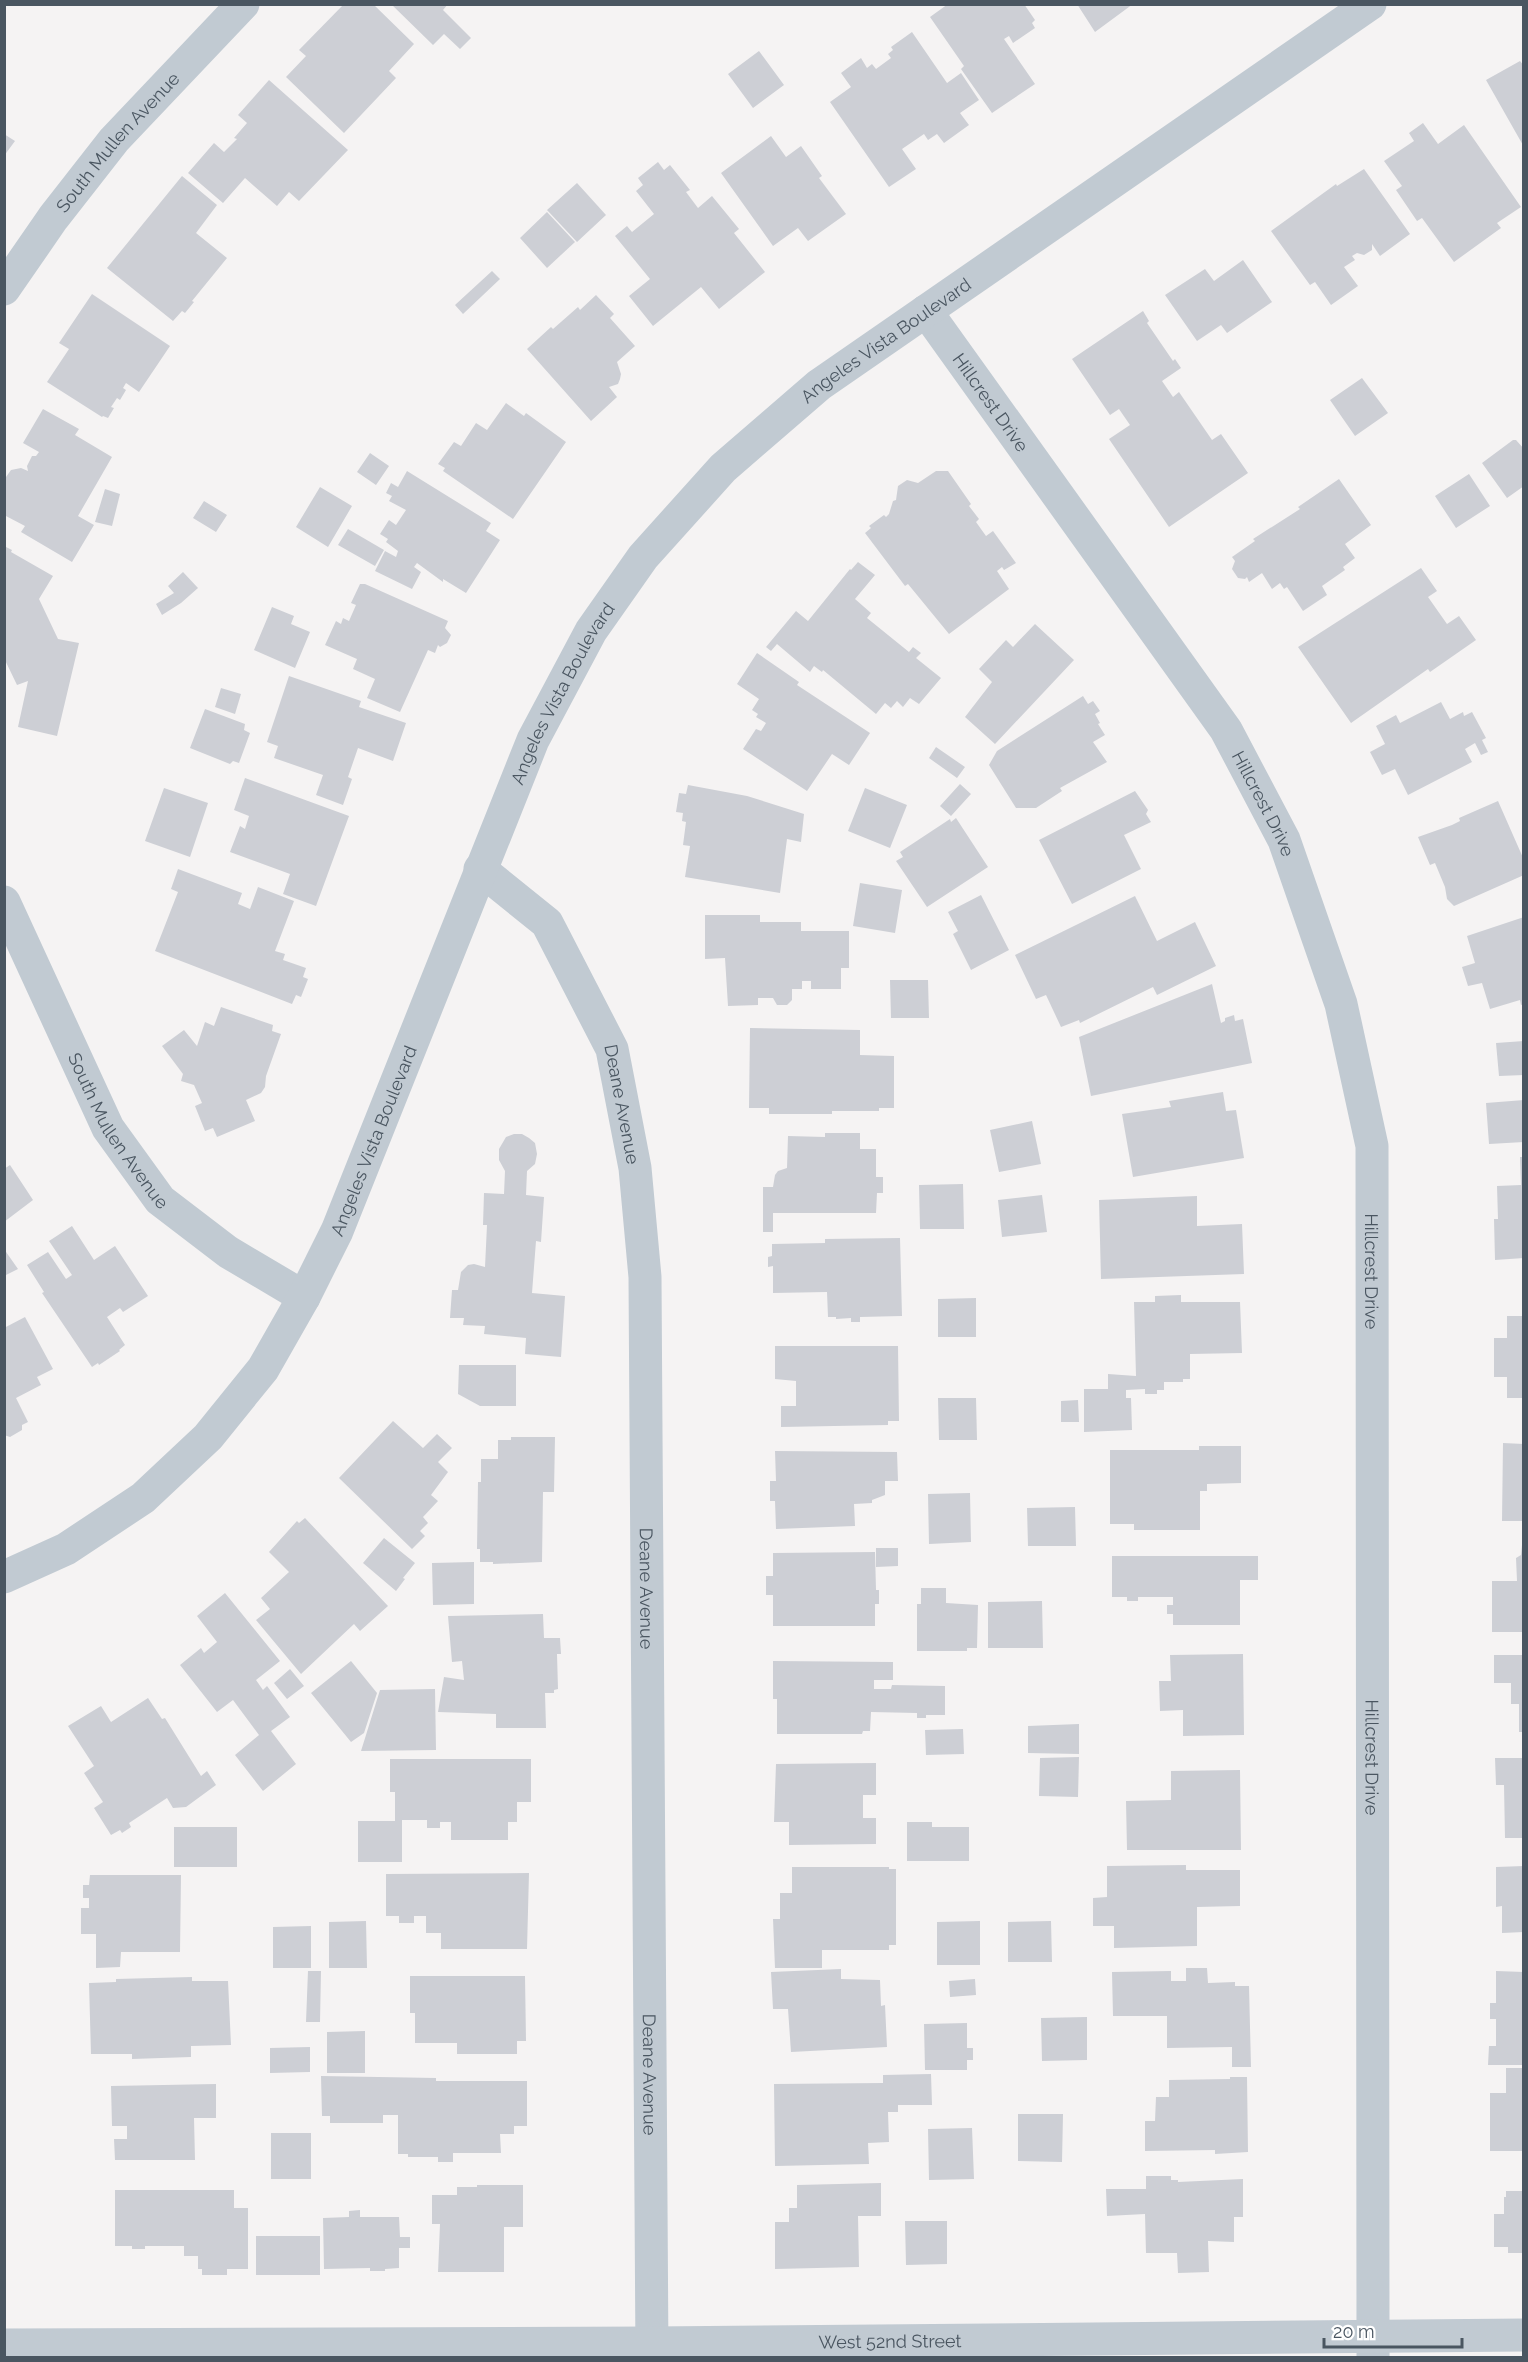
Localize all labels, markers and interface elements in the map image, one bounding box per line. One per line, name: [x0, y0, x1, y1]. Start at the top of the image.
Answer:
street label: South Mullen Avenue: [51, 67, 184, 216]
street label: Angeles Vista Boulevard: [796, 273, 974, 407]
street label: Hillcrest Drive: [949, 349, 1034, 456]
street label: Angeles Vista Boulevard: [506, 598, 618, 787]
street label: Hillcrest Drive: [1228, 747, 1299, 859]
street label: Angeles Vista Boulevard: [326, 1042, 420, 1239]
street label: Deane Avenue: [601, 1042, 645, 1166]
street label: South Mullen Avenue: [64, 1049, 173, 1213]
street label: Hillcrest Drive: [1362, 1213, 1383, 1330]
street label: Deane Avenue: [636, 1528, 658, 1650]
street label: Hillcrest Drive: [1362, 1699, 1383, 1816]
street label: Deane Avenue: [639, 2014, 661, 2136]
scale bar: [1324, 2311, 1462, 2349]
text: 20 m: [1333, 2321, 1375, 2342]
street label: West 52nd Street: [818, 2330, 962, 2352]

